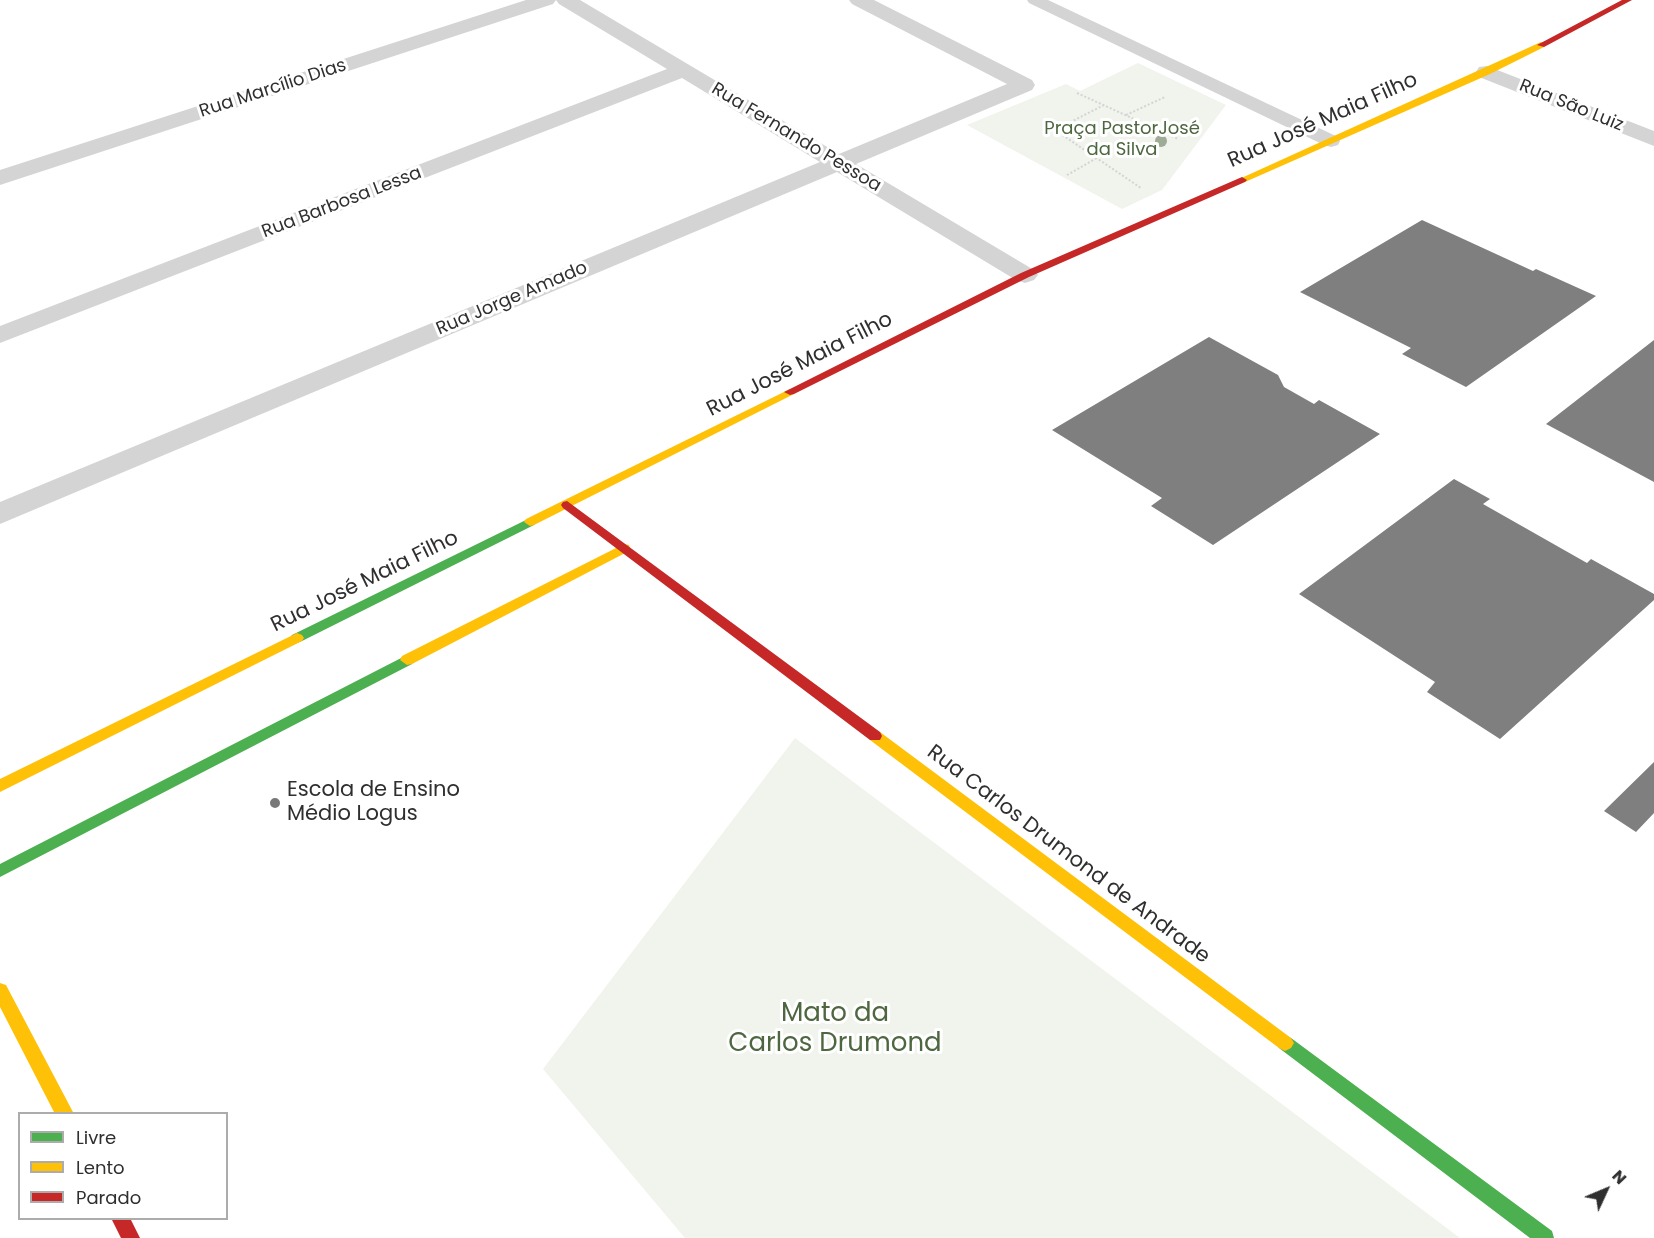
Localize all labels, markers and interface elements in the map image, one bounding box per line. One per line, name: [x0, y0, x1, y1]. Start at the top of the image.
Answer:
street label: Rua Marcílio Dias: [197, 55, 349, 123]
street label: Rua José Maia Filho: [1224, 68, 1422, 174]
street label: Rua São Luiz: [1516, 75, 1626, 137]
street label: Rua Fernando Pessoa: [707, 79, 885, 197]
park label: Praça PastorJosé da Silva: [1044, 118, 1200, 160]
street label: Rua Barbosa Lessa: [259, 163, 425, 243]
street label: Rua Jorge Amado: [433, 257, 591, 341]
street label: Rua José Maia Filho: [703, 307, 897, 423]
street label: Rua José Maia Filho: [267, 526, 463, 638]
street label: Rua Carlos Drumond de Andrade: [922, 740, 1214, 970]
place label: Escola de Ensino Médio Logus: [287, 778, 460, 828]
marker: Escola de Ensino Médio Logus: [268, 796, 282, 810]
park label: Mato da Carlos Drumond: [728, 998, 942, 1060]
legend: [18, 1112, 228, 1220]
text: Livre: [76, 1125, 116, 1150]
text: Lento: [76, 1155, 125, 1180]
north arrow: [1576, 1160, 1636, 1220]
text: N: [1607, 1165, 1632, 1189]
text: Parado: [76, 1185, 141, 1210]

